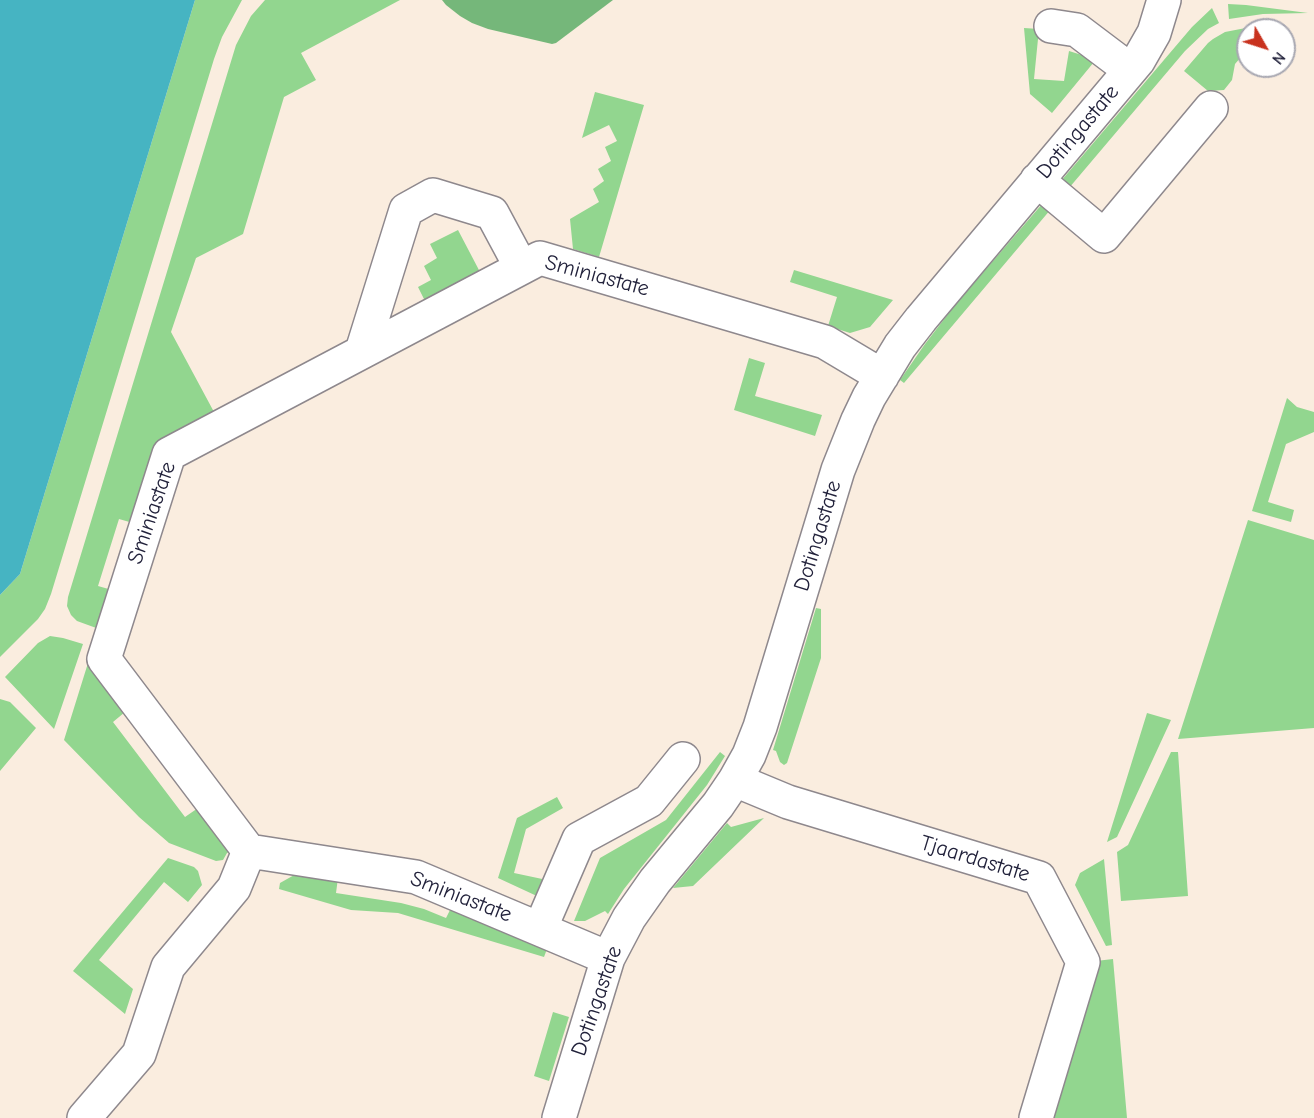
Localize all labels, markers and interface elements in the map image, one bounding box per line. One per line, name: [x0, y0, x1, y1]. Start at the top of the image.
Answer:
north arrow: [1236, 18, 1296, 78]
text: N: [1268, 48, 1289, 68]
street label: Dotingastate: [1031, 80, 1125, 184]
street label: Sminiastate: [542, 249, 652, 303]
street label: Sminiastate: [122, 458, 182, 568]
street label: Dotingastate: [789, 477, 847, 595]
street label: Tjaardastate: [917, 830, 1033, 888]
street label: Sminiastate: [406, 866, 516, 928]
street label: Dotingastate: [566, 943, 628, 1059]

